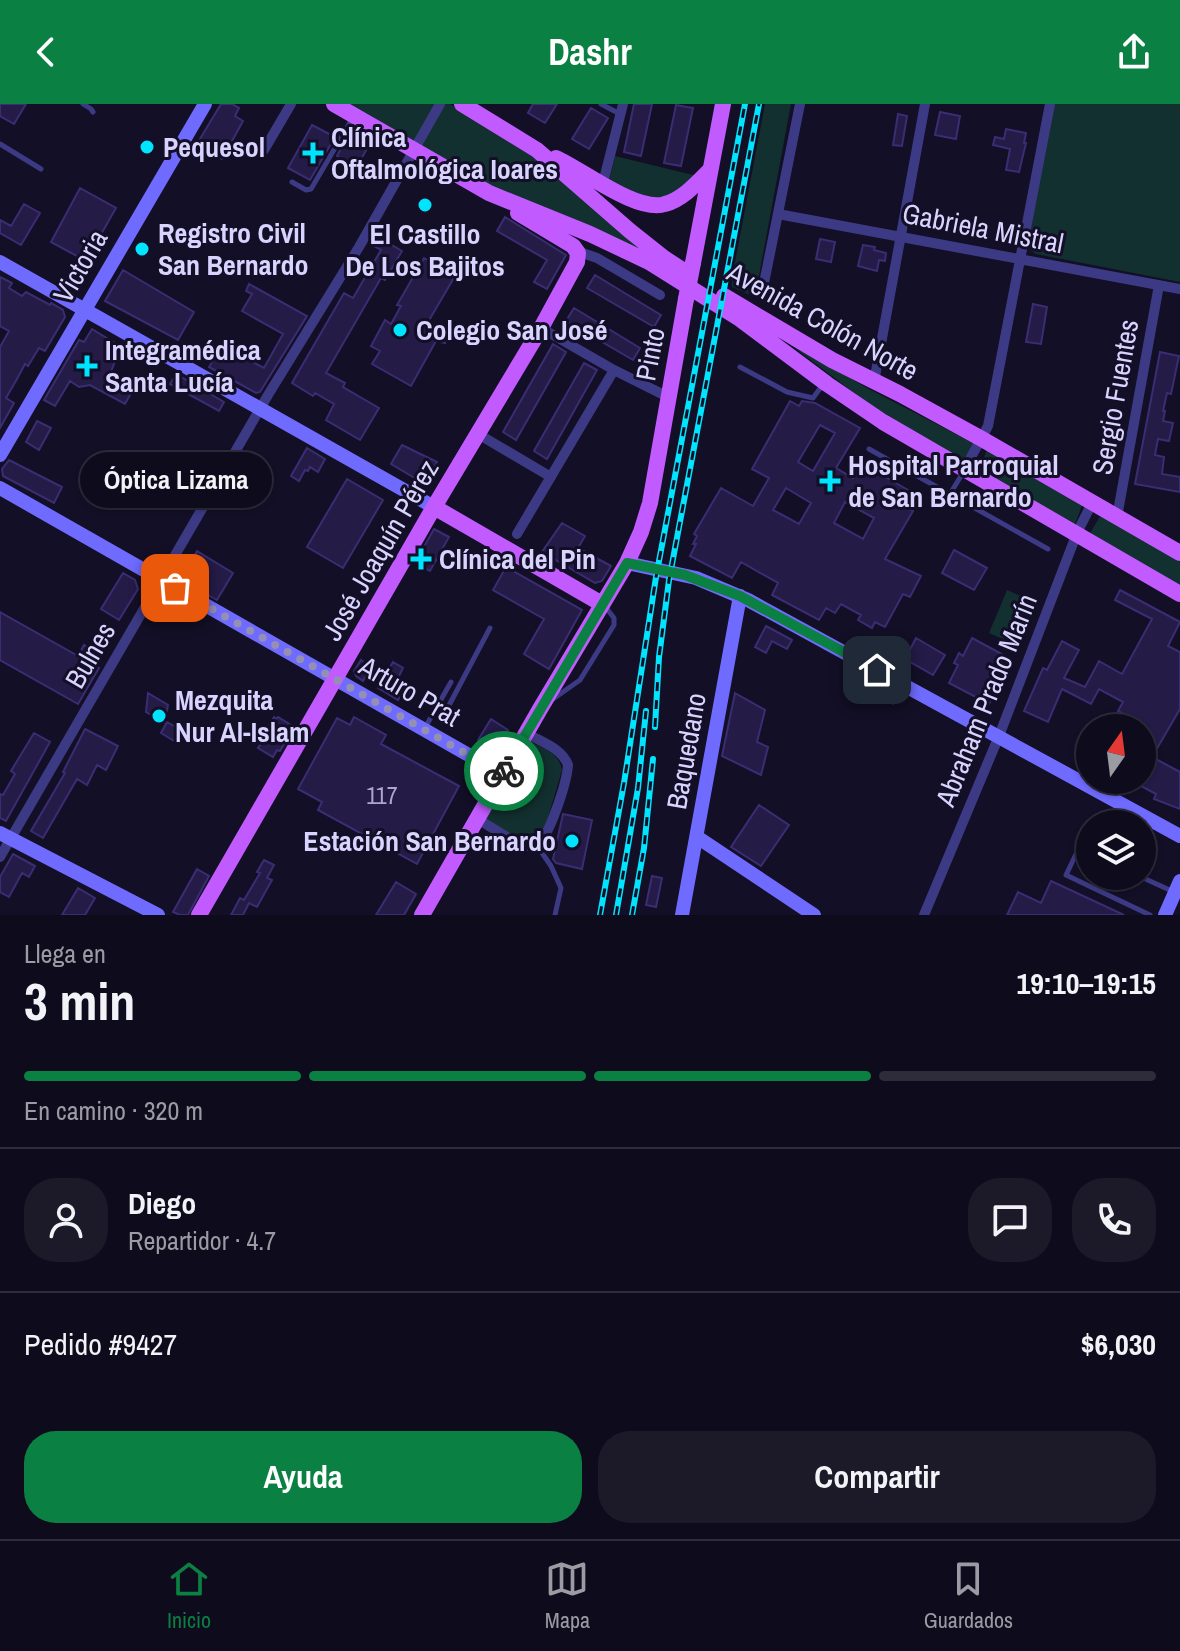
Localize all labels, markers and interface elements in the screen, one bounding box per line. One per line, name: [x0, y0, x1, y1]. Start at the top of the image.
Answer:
text: Dashr: [548, 28, 632, 76]
icon: back: [24, 30, 68, 74]
icon: share: [1112, 30, 1156, 74]
place label: Clínica Oftalmológica Ioares: [331, 118, 558, 188]
place label: Pequesol: [163, 128, 265, 166]
marker: Pequesol: [138, 138, 156, 156]
marker: Clínica Oftalmológica Ioares: [302, 142, 324, 164]
street label: Gabriela Mistral: [899, 194, 1067, 262]
marker: El Castillo De Los Bajitos: [416, 196, 434, 214]
place label: Registro Civil San Bernardo: [158, 214, 309, 284]
place label: El Castillo De Los Bajitos: [345, 215, 505, 285]
street label: Victoria: [44, 222, 116, 310]
marker: Registro Civil San Bernardo: [133, 240, 151, 258]
street label: Avenida Colón Norte: [720, 252, 925, 389]
place label: Colegio San José: [416, 311, 607, 349]
street label: Sergio Fuentes: [1083, 316, 1147, 478]
marker: Colegio San José: [391, 321, 409, 339]
street label: Pinto: [626, 324, 674, 384]
place label: Integramédica Santa Lucía: [105, 331, 261, 401]
marker: Integramédica Santa Lucía: [76, 355, 98, 377]
place label: Hospital Parroquial de San Bernardo: [848, 446, 1059, 516]
callout: Óptica Lizama: [79, 452, 271, 508]
street label: José Joaquín Pérez: [313, 453, 447, 647]
text: Óptica Lizama: [104, 462, 248, 497]
marker: Hospital Parroquial de San Bernardo: [819, 470, 841, 492]
place label: Clínica del Pin: [439, 540, 596, 578]
marker: Clínica del Pin: [410, 548, 432, 570]
pin: [141, 554, 209, 622]
icon: bag: [153, 566, 197, 610]
street label: Abraham Prado Marín: [926, 588, 1046, 813]
street label: Bulnes: [56, 615, 124, 695]
pin: [843, 636, 911, 704]
street label: Arturo Prat: [352, 646, 468, 735]
icon: home: [855, 648, 899, 692]
place label: Mezquita Nur Al-Islam: [175, 681, 309, 751]
street label: Baquedano: [657, 690, 715, 812]
marker: Mezquita Nur Al-Islam: [150, 707, 168, 725]
north arrow: [1076, 714, 1156, 794]
map controls: [1076, 714, 1156, 890]
courier: [464, 731, 544, 811]
icon: bike: [482, 749, 526, 793]
house number: 117: [366, 779, 398, 811]
button: layers: [1076, 810, 1156, 890]
place label: Estación San Bernardo: [303, 822, 556, 860]
marker: Estación San Bernardo: [563, 832, 581, 850]
text: Llega en: [24, 936, 106, 971]
text: 19:10–19:15: [1017, 963, 1156, 1003]
text: 3 min: [24, 966, 135, 1036]
text: En camino · 320 m: [24, 1093, 203, 1128]
button: person: [24, 1178, 108, 1262]
button: chat: [968, 1178, 1052, 1262]
button: phone: [1072, 1178, 1156, 1262]
text: Diego: [128, 1183, 196, 1223]
text: Repartidor · 4.7: [128, 1223, 276, 1258]
text: Pedido #9427: [24, 1324, 177, 1364]
text: $6,030: [1081, 1324, 1156, 1364]
button: Ayuda: [24, 1431, 582, 1523]
button: Compartir: [598, 1431, 1156, 1523]
tab: Inicio: [167, 1557, 211, 1635]
tab: Mapa: [545, 1557, 590, 1635]
tab: Guardados: [924, 1557, 1013, 1635]

